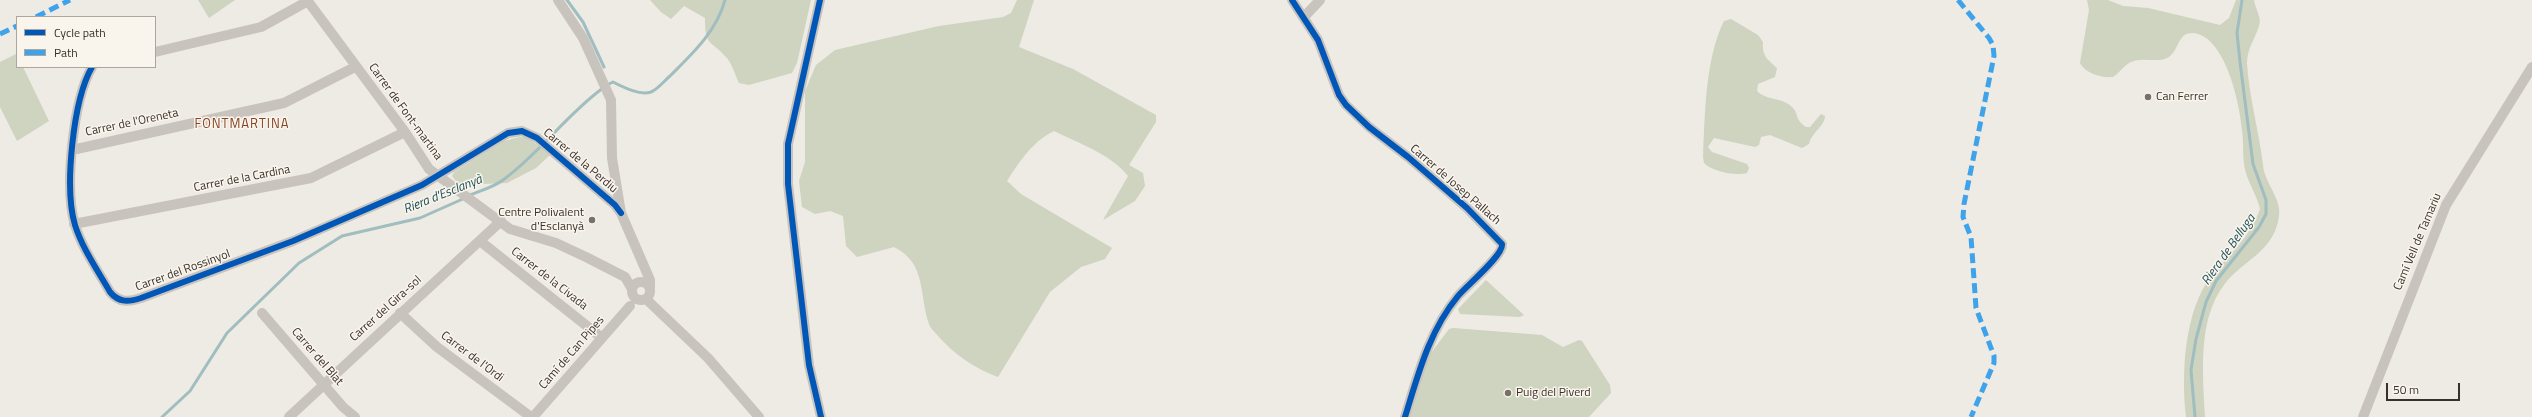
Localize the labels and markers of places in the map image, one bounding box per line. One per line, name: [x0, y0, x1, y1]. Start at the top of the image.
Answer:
place label: Can Ferrer: [2156, 90, 2208, 104]
marker: Can Ferrer: [2143, 92, 2153, 102]
place label: Centre Polivalent d'Esclanyà: [498, 206, 584, 234]
marker: Centre Polivalent d'Esclanyà: [587, 215, 597, 225]
place label: Puig del Piverd: [1516, 386, 1591, 400]
marker: Puig del Piverd: [1503, 388, 1513, 398]

